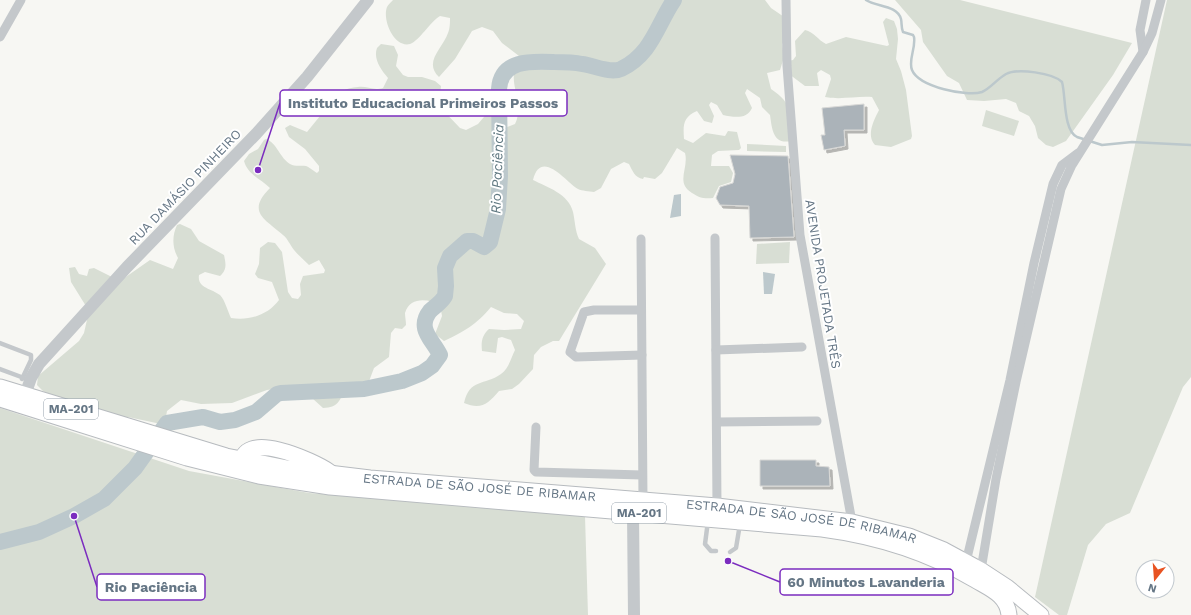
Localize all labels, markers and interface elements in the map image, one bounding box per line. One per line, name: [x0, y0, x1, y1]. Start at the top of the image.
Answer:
callout: Instituto Educacional Primeiros Passos: [280, 90, 567, 116]
text: Instituto Educacional Primeiros Passos: [288, 95, 559, 111]
water label: Rio Paciência: [487, 123, 507, 214]
street label: RUA DAMÁSIO PINHEIRO: [125, 125, 244, 248]
street label: AVENIDA PROJETADA TRÊS: [802, 198, 845, 370]
road number: MA-201: [44, 399, 98, 419]
street label: ESTRADA DE SÃO JOSÉ DE RIBAMAR: [362, 470, 597, 504]
street label: ESTRADA DE SÃO JOSÉ DE RIBAMAR: [686, 496, 919, 546]
road number: MA-201: [612, 503, 666, 523]
north arrow: [1135, 559, 1175, 599]
callout: 60 Minutos Lavanderia: [780, 569, 953, 595]
callout: Rio Paciência: [97, 574, 205, 600]
text: 60 Minutos Lavanderia: [787, 574, 946, 590]
text: Rio Paciência: [105, 579, 198, 595]
text: N: [1146, 581, 1158, 595]

